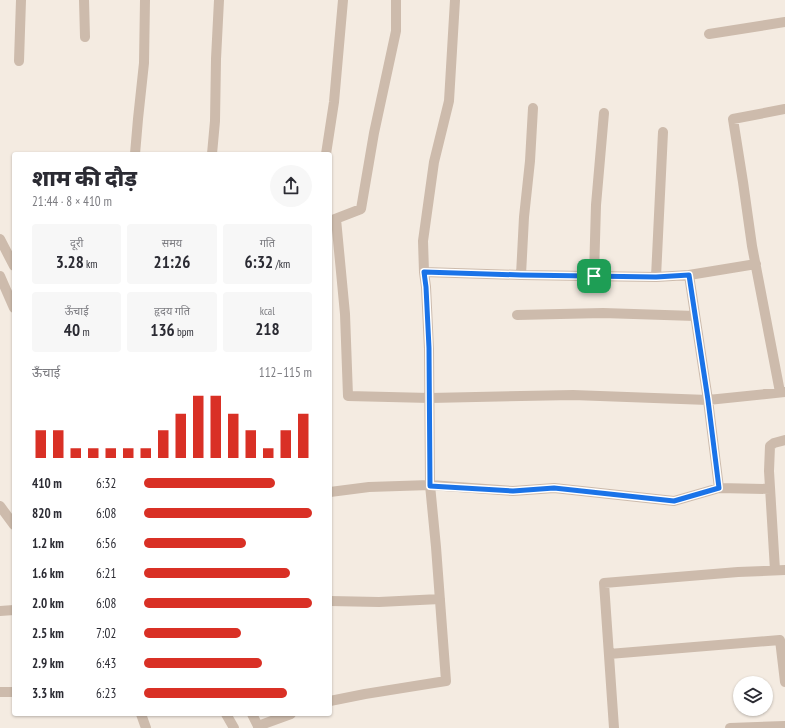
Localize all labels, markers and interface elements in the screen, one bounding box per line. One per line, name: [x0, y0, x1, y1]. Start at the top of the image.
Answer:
text: शाम की दौड़: [32, 164, 137, 192]
button: share: [270, 165, 312, 207]
text: 21:44 · 8 × 410 m: [32, 193, 112, 210]
text: दूरी: [70, 236, 83, 250]
text: समय: [162, 236, 182, 250]
text: गति: [260, 236, 275, 250]
text: 3.28: [56, 251, 84, 273]
text: 21:26: [154, 251, 190, 273]
text: 6:32: [244, 251, 273, 273]
text: km: [84, 257, 98, 271]
text: /km: [273, 257, 290, 271]
pin: [577, 259, 611, 293]
icon: arrive: [583, 265, 605, 287]
text: ऊँचाई: [65, 304, 89, 318]
text: हृदय गति: [154, 304, 190, 318]
text: kcal: [260, 304, 275, 318]
text: 218: [255, 318, 280, 340]
text: 40: [64, 319, 80, 341]
text: 136: [150, 319, 175, 341]
text: m: [80, 325, 90, 339]
text: bpm: [175, 325, 194, 339]
text: ऊँचाई: [32, 364, 60, 381]
text: 112–115 m: [259, 364, 312, 381]
text: 410 m: [32, 475, 62, 492]
text: 6:32: [96, 475, 116, 492]
text: 820 m: [32, 505, 62, 522]
text: 6:08: [96, 505, 116, 522]
text: 1.2 km: [32, 535, 64, 552]
text: 6:56: [96, 535, 116, 552]
text: 1.6 km: [32, 565, 64, 582]
text: 6:21: [96, 565, 116, 582]
text: 2.0 km: [32, 595, 64, 612]
text: 6:08: [96, 595, 116, 612]
text: 2.5 km: [32, 625, 64, 642]
text: 7:02: [96, 625, 116, 642]
text: 2.9 km: [32, 655, 64, 672]
text: 6:43: [96, 655, 116, 672]
map controls: [733, 676, 773, 716]
button: layers: [733, 676, 773, 716]
text: 3.3 km: [32, 685, 64, 702]
text: 6:23: [96, 685, 116, 702]

